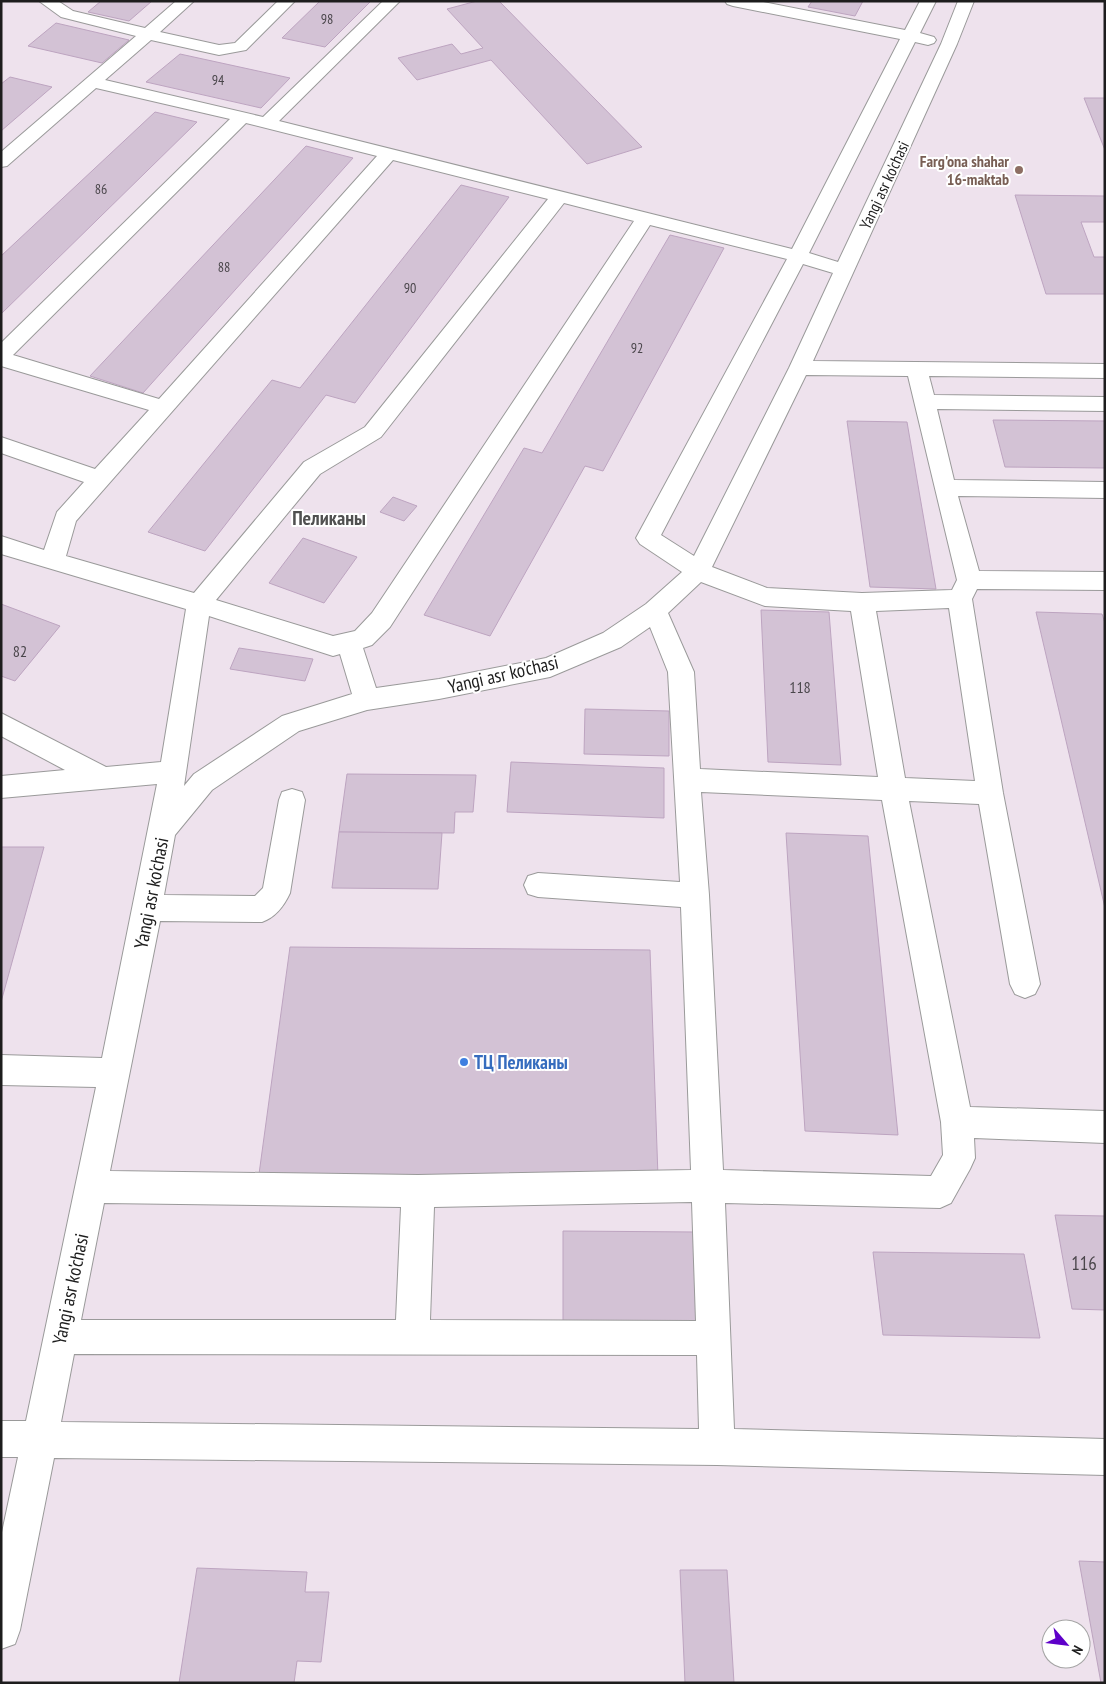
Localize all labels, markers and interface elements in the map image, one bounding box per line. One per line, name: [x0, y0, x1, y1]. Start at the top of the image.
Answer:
house number: 98: [321, 10, 333, 28]
house number: 94: [212, 71, 225, 89]
street label: Yangi asr ko'chasi: [855, 138, 913, 232]
place label: Farg'ona shahar 16-maktab: [920, 151, 1009, 189]
marker: Farg'ona shahar 16-maktab: [1013, 164, 1025, 176]
house number: 86: [95, 180, 107, 198]
house number: 88: [218, 258, 230, 276]
house number: 90: [404, 279, 416, 297]
house number: 92: [631, 339, 643, 357]
district label: Пеликаны: [292, 505, 366, 531]
house number: 82: [13, 641, 27, 661]
street label: Yangi asr ko'chasi: [445, 650, 561, 698]
house number: 118: [789, 677, 811, 697]
street label: Yangi asr ko'chasi: [128, 835, 174, 951]
place label: ТЦ Пеликаны: [474, 1050, 568, 1074]
marker: ТЦ Пеликаны: [458, 1056, 470, 1068]
street label: Yangi asr ko'chasi: [47, 1231, 93, 1347]
house number: 116: [1071, 1251, 1097, 1275]
north arrow: [1041, 1619, 1091, 1669]
text: N: [1068, 1643, 1087, 1658]

